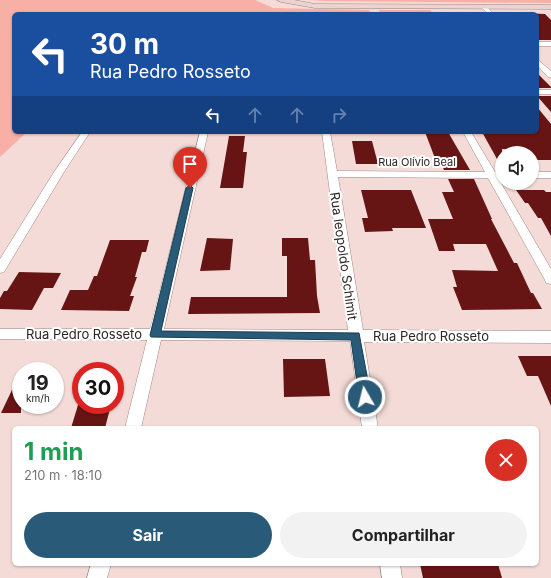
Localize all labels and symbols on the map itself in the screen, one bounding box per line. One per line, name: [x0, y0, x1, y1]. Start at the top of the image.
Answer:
pin: [173, 147, 207, 188]
street label: Rua Olívio Beal: [378, 155, 456, 169]
street label: Rua leopoldo Schimit: [327, 191, 361, 321]
street label: Rua Pedro Rosseto: [26, 326, 142, 342]
street label: Rua Pedro Rosseto: [373, 328, 489, 344]
speed limit sign: 30: [72, 362, 124, 414]
position arrow: [344, 376, 386, 418]

